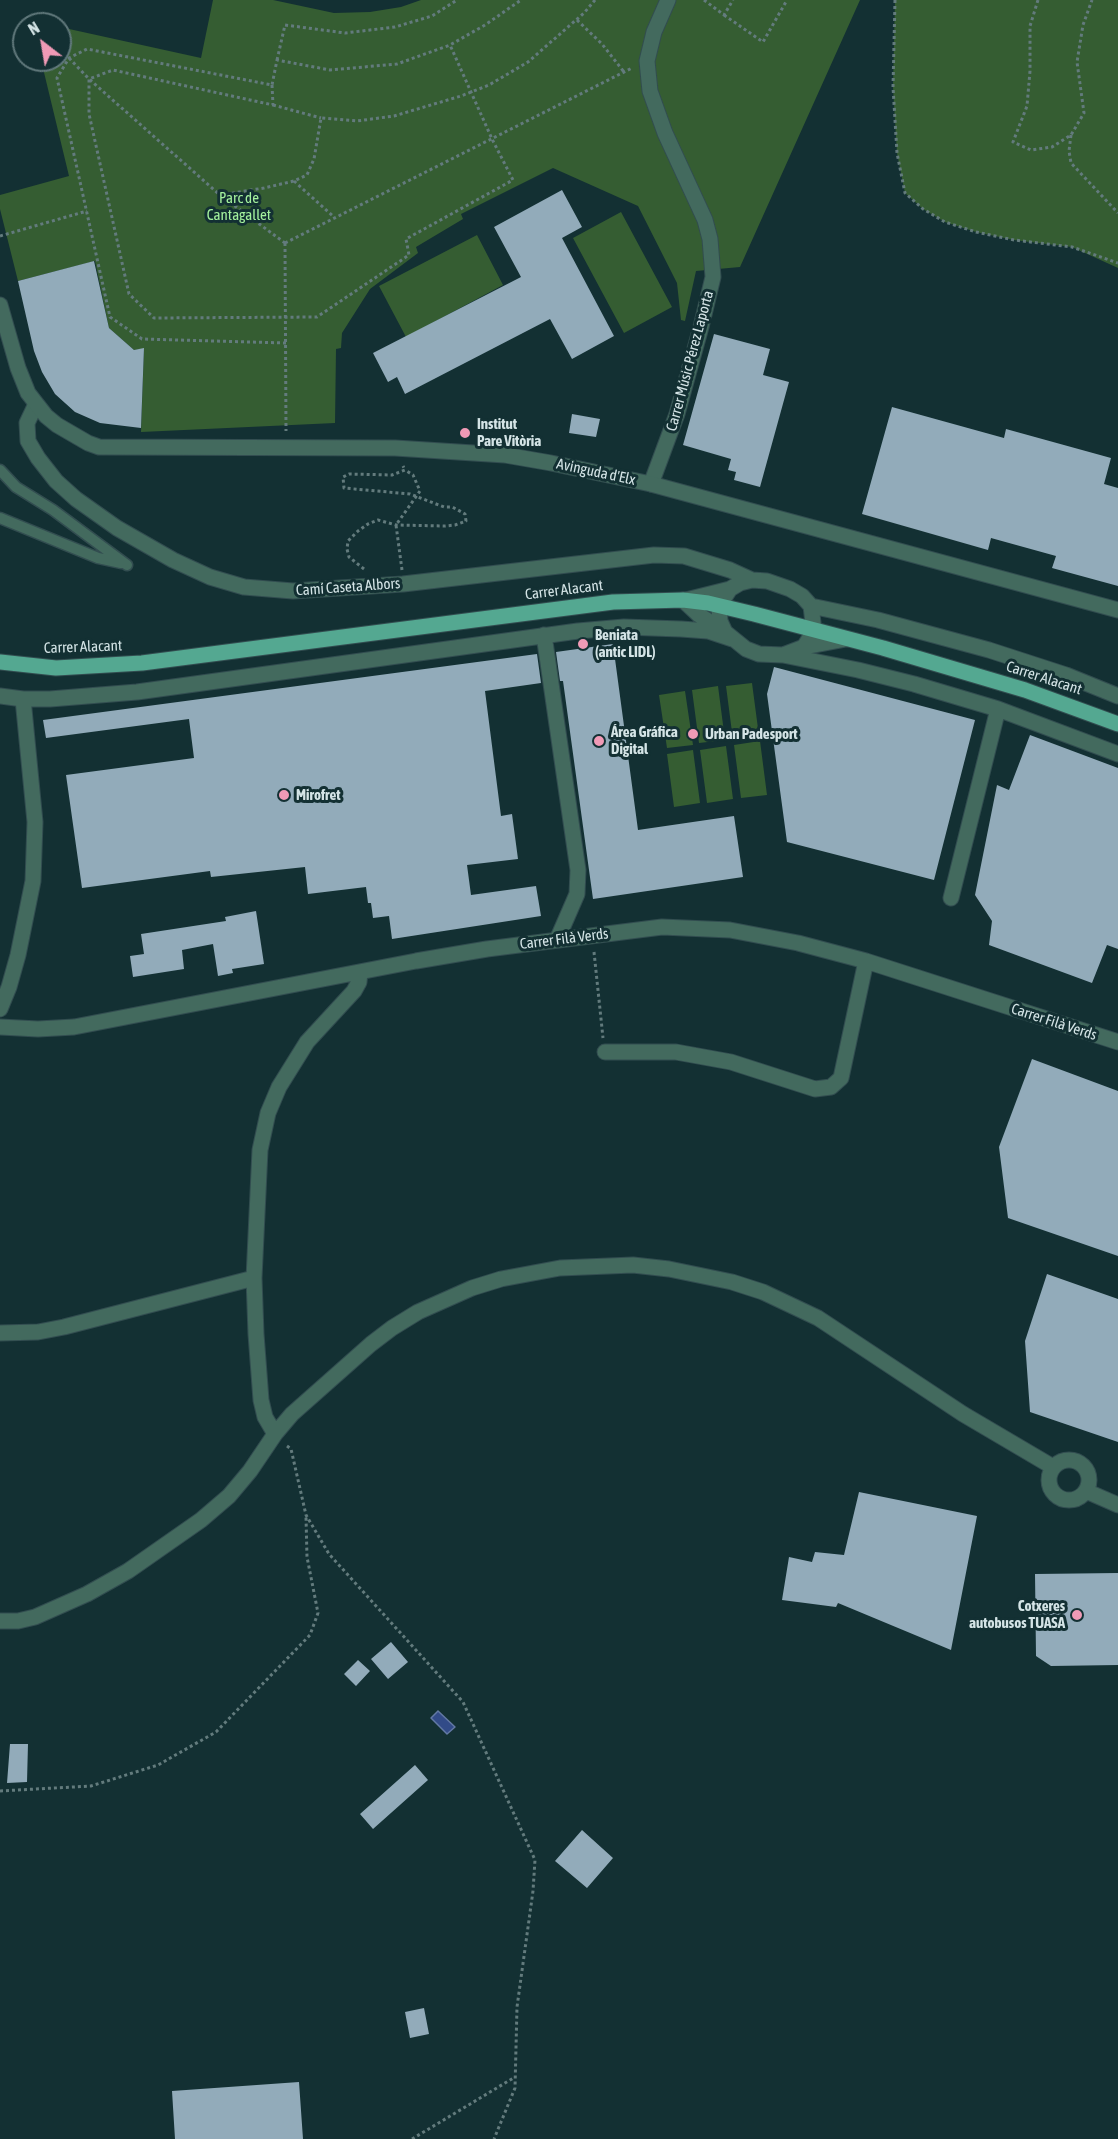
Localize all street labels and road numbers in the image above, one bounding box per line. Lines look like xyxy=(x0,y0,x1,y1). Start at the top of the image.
street label: Carrer Músic Pérez Laporta xyxy=(663,289,717,433)
street label: Avinguda d'Elx xyxy=(555,455,637,489)
street label: Camí Caseta Albors xyxy=(295,574,401,600)
street label: Carrer Alacant xyxy=(524,576,604,604)
street label: Carrer Alacant xyxy=(44,637,122,657)
street label: Carrer Alacant xyxy=(1004,657,1084,699)
street label: Carrer Filà Verds xyxy=(519,925,609,953)
street label: Carrer Filà Verds xyxy=(1009,1000,1099,1044)

